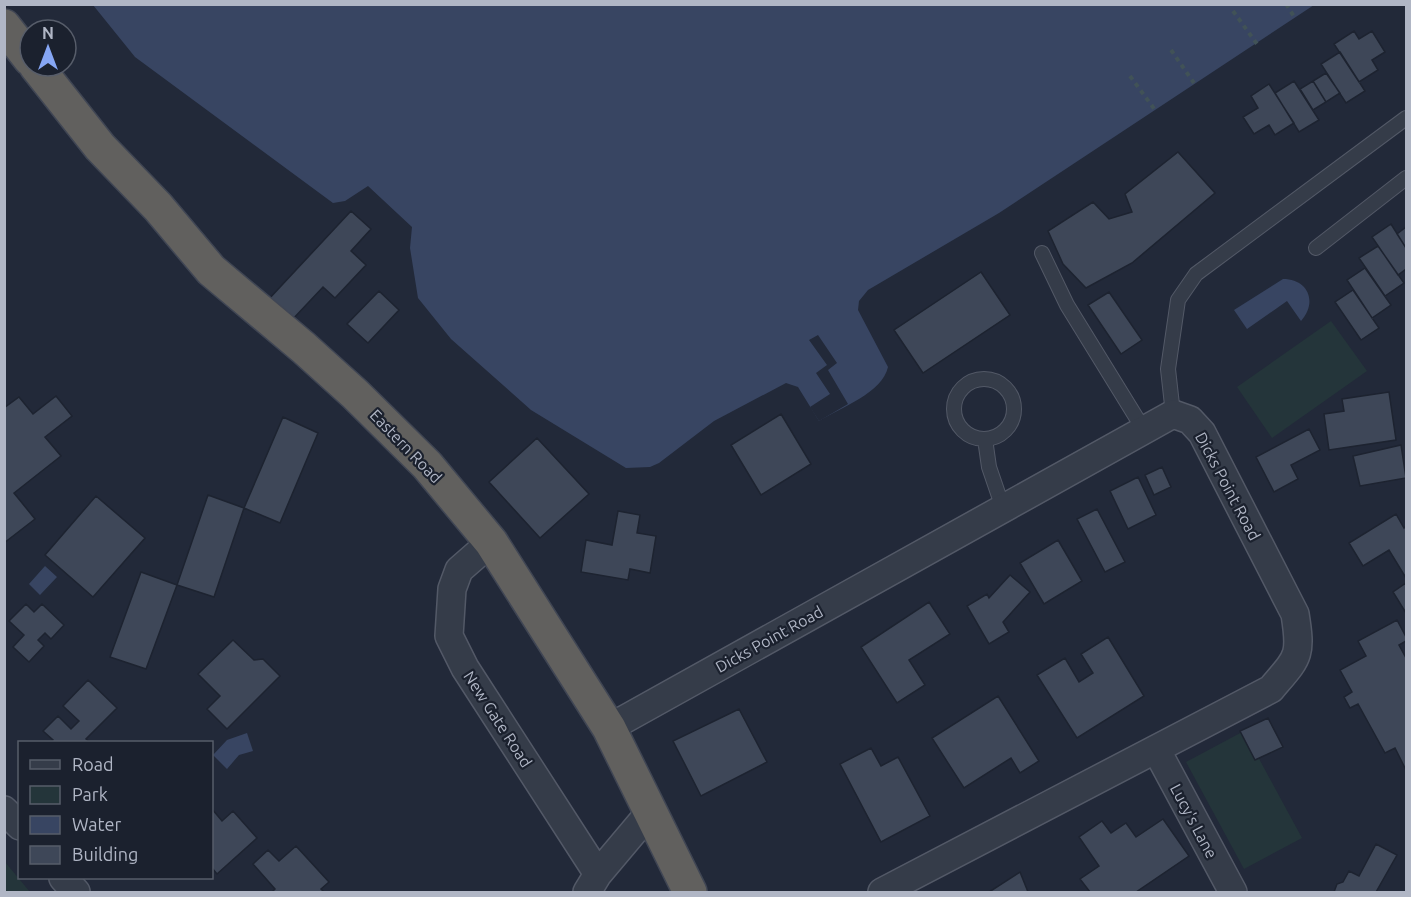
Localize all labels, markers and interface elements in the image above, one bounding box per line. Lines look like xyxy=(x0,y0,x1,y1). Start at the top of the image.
north arrow xyxy=(18,18,78,78)
text: N xyxy=(42,24,54,42)
street label: Eastern Road xyxy=(367,406,445,486)
street label: Dicks Point Road xyxy=(1192,429,1264,543)
street label: Dicks Point Road xyxy=(712,602,826,676)
street label: New Gate Road xyxy=(460,668,536,770)
legend xyxy=(18,741,213,879)
text: Road xyxy=(72,754,114,774)
street label: Lucy's Lane xyxy=(1167,781,1221,861)
text: Park xyxy=(72,784,108,804)
text: Water xyxy=(72,814,122,834)
text: Building xyxy=(72,844,138,864)

